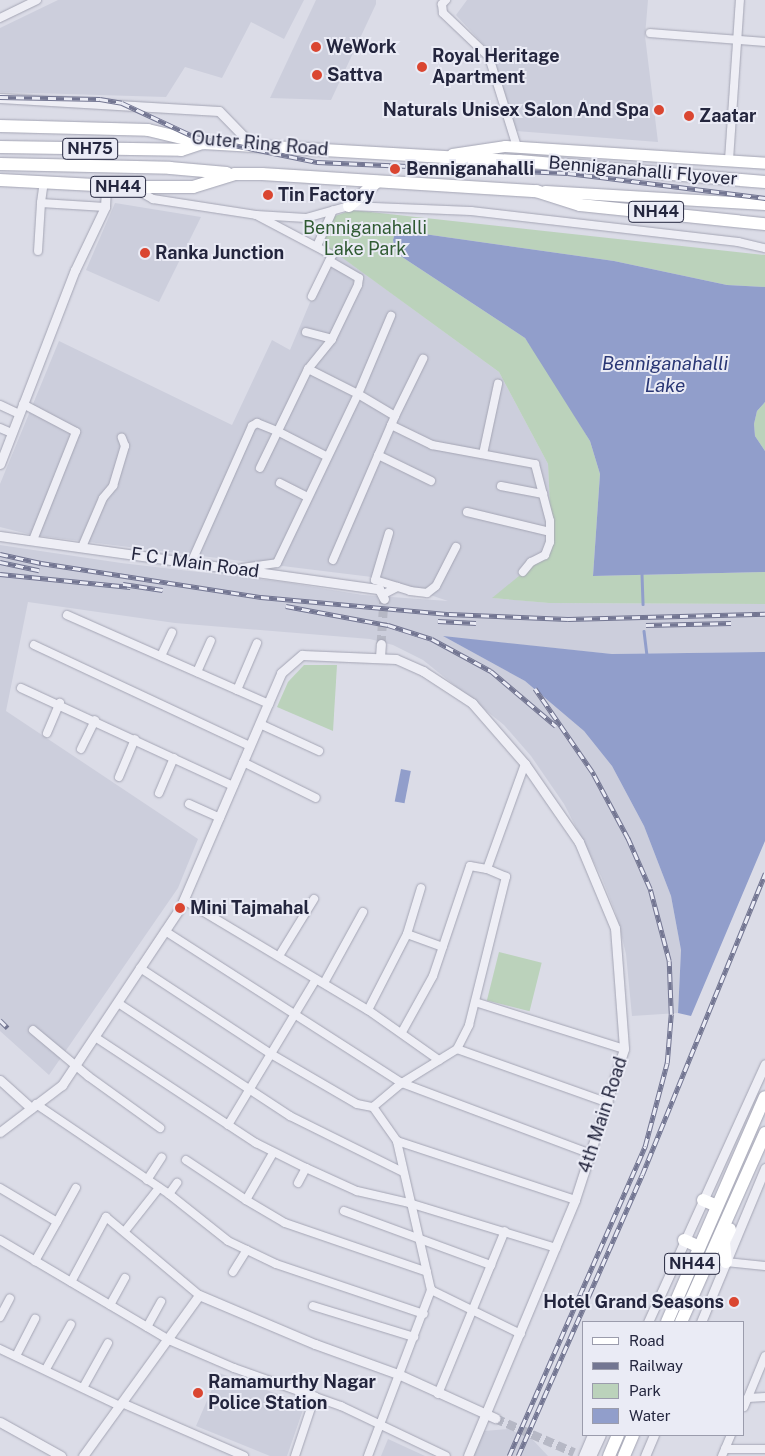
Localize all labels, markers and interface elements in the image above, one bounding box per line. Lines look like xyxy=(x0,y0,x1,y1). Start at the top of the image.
place label: WeWork xyxy=(326,36,397,58)
marker: WeWork xyxy=(310,41,322,53)
place label: Royal Heritage Apartment xyxy=(432,46,560,88)
marker: Royal Heritage Apartment xyxy=(416,61,428,73)
place label: Sattva xyxy=(327,64,383,86)
marker: Sattva xyxy=(311,69,323,81)
place label: Naturals Unisex Salon And Spa xyxy=(383,99,649,121)
marker: Naturals Unisex Salon And Spa xyxy=(653,104,665,116)
place label: Zaatar xyxy=(699,105,756,127)
marker: Zaatar xyxy=(683,110,695,122)
street label: Outer Ring Road xyxy=(191,127,329,161)
road number: NH75 xyxy=(61,136,119,162)
street label: Benniganahalli Flyover xyxy=(548,152,738,190)
place label: Benniganahalli xyxy=(406,158,534,180)
marker: Benniganahalli xyxy=(388,162,402,176)
road number: NH44 xyxy=(89,173,147,200)
place label: Tin Factory xyxy=(278,184,375,206)
marker: Tin Factory xyxy=(262,189,274,201)
road number: NH44 xyxy=(627,198,685,226)
park label: Benniganahalli Lake Park xyxy=(303,218,427,260)
place label: Ranka Junction xyxy=(155,242,284,264)
marker: Ranka Junction xyxy=(139,247,151,259)
water label: Benniganahalli Lake xyxy=(602,353,728,397)
street label: F C I Main Road xyxy=(130,543,260,583)
place label: Mini Tajmahal xyxy=(190,897,309,919)
marker: Mini Tajmahal xyxy=(174,902,186,914)
street label: 4th Main Road xyxy=(574,1054,632,1176)
road number: NH44 xyxy=(663,1250,721,1278)
place label: Hotel Grand Seasons xyxy=(543,1291,724,1313)
marker: Hotel Grand Seasons xyxy=(728,1296,740,1308)
legend xyxy=(582,1321,745,1436)
text: Road xyxy=(629,1332,665,1349)
text: Railway xyxy=(629,1357,683,1374)
place label: Ramamurthy Nagar Police Station xyxy=(208,1372,376,1415)
text: Park xyxy=(629,1382,661,1399)
marker: Ramamurthy Nagar Police Station xyxy=(192,1387,204,1399)
text: Water xyxy=(629,1407,671,1424)

